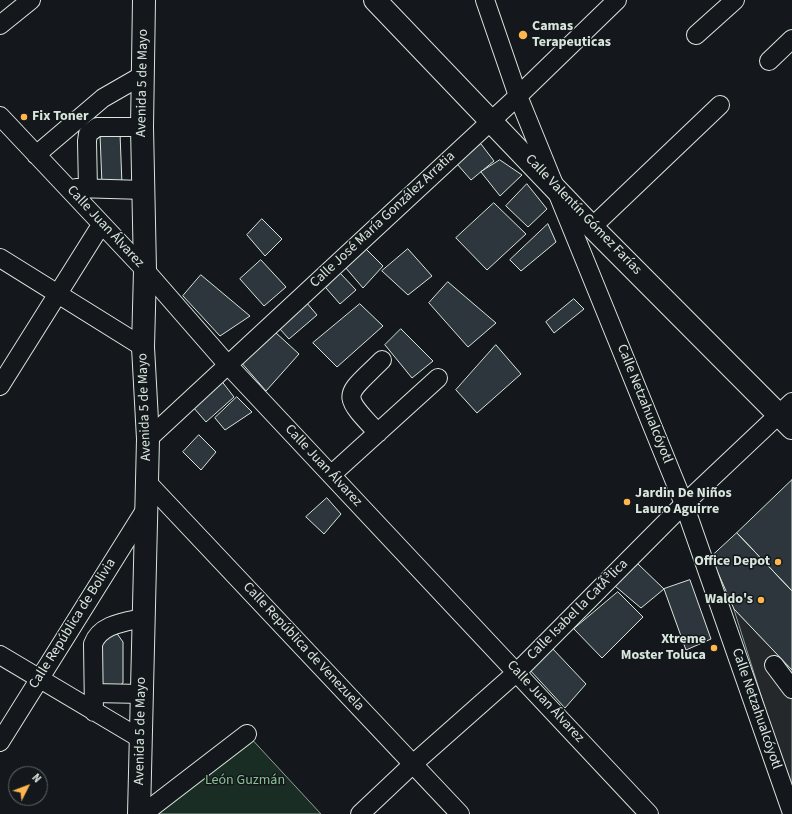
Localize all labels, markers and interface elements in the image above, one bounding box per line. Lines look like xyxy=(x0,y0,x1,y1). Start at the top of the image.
place label: Camas Terapeuticas xyxy=(532,19,611,52)
street label: Avenida 5 de Mayo xyxy=(134,29,152,137)
marker: Camas Terapeuticas xyxy=(517,29,529,41)
place label: Fix Toner xyxy=(32,109,89,125)
marker: Fix Toner xyxy=(19,112,29,122)
street label: Calle José María González Arratia xyxy=(307,148,459,292)
street label: Calle Valentín Gómez Farías xyxy=(521,151,645,279)
street label: Calle Juan Álvarez xyxy=(63,183,147,271)
street label: Calle Netzahualcóyotl xyxy=(612,342,676,466)
street label: Avenida 5 de Mayo xyxy=(135,353,155,461)
street label: Calle Juan Álvarez xyxy=(281,422,365,510)
place label: Jardin De Niños Lauro Aguirre xyxy=(635,486,732,518)
marker: Jardin De Niños Lauro Aguirre xyxy=(622,497,632,507)
place label: Office Depot xyxy=(694,554,770,570)
street label: Calle República de Bolivia xyxy=(26,556,120,692)
street label: Calle Isabel la CatÃ³lica xyxy=(524,556,632,664)
marker: Office Depot xyxy=(773,557,783,567)
street label: Calle República de Venezuela xyxy=(239,579,367,715)
place label: Waldo's xyxy=(705,592,753,608)
marker: Waldo's xyxy=(756,595,766,605)
place label: Xtreme Moster Toluca xyxy=(621,632,706,664)
marker: Xtreme Moster Toluca xyxy=(709,643,719,653)
street label: Calle Netzahualcóyotl xyxy=(727,646,785,772)
street label: Calle Juan Álvarez xyxy=(503,658,587,746)
street label: Avenida 5 de Mayo xyxy=(132,677,150,785)
north arrow xyxy=(8,766,48,806)
text: N xyxy=(29,771,45,786)
park label: León Guzmán xyxy=(205,773,285,789)

